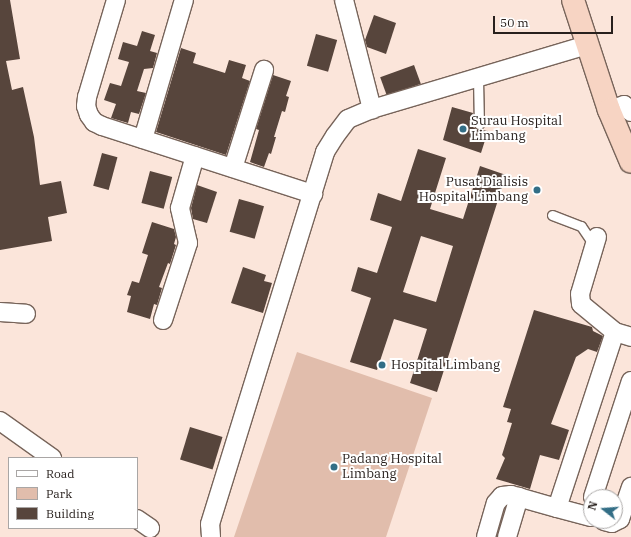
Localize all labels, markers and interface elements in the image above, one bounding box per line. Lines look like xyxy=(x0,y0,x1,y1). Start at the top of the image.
scale bar xyxy=(495,8,615,34)
text: 50 m xyxy=(500,15,529,30)
place label: Surau Hospital Limbang xyxy=(471,114,562,145)
marker: Surau Hospital Limbang xyxy=(458,124,468,134)
place label: Pusat Dialisis Hospital Limbang xyxy=(419,175,528,206)
marker: Pusat Dialisis Hospital Limbang xyxy=(531,184,543,196)
place label: Hospital Limbang xyxy=(391,357,500,373)
marker: Hospital Limbang xyxy=(376,359,388,371)
place label: Padang Hospital Limbang xyxy=(342,452,442,483)
legend xyxy=(8,457,138,529)
marker: Padang Hospital Limbang xyxy=(329,462,339,472)
text: Road xyxy=(46,466,75,481)
text: Park xyxy=(46,486,72,501)
north arrow xyxy=(583,489,623,529)
text: N xyxy=(585,500,600,512)
text: Building xyxy=(46,506,94,521)

